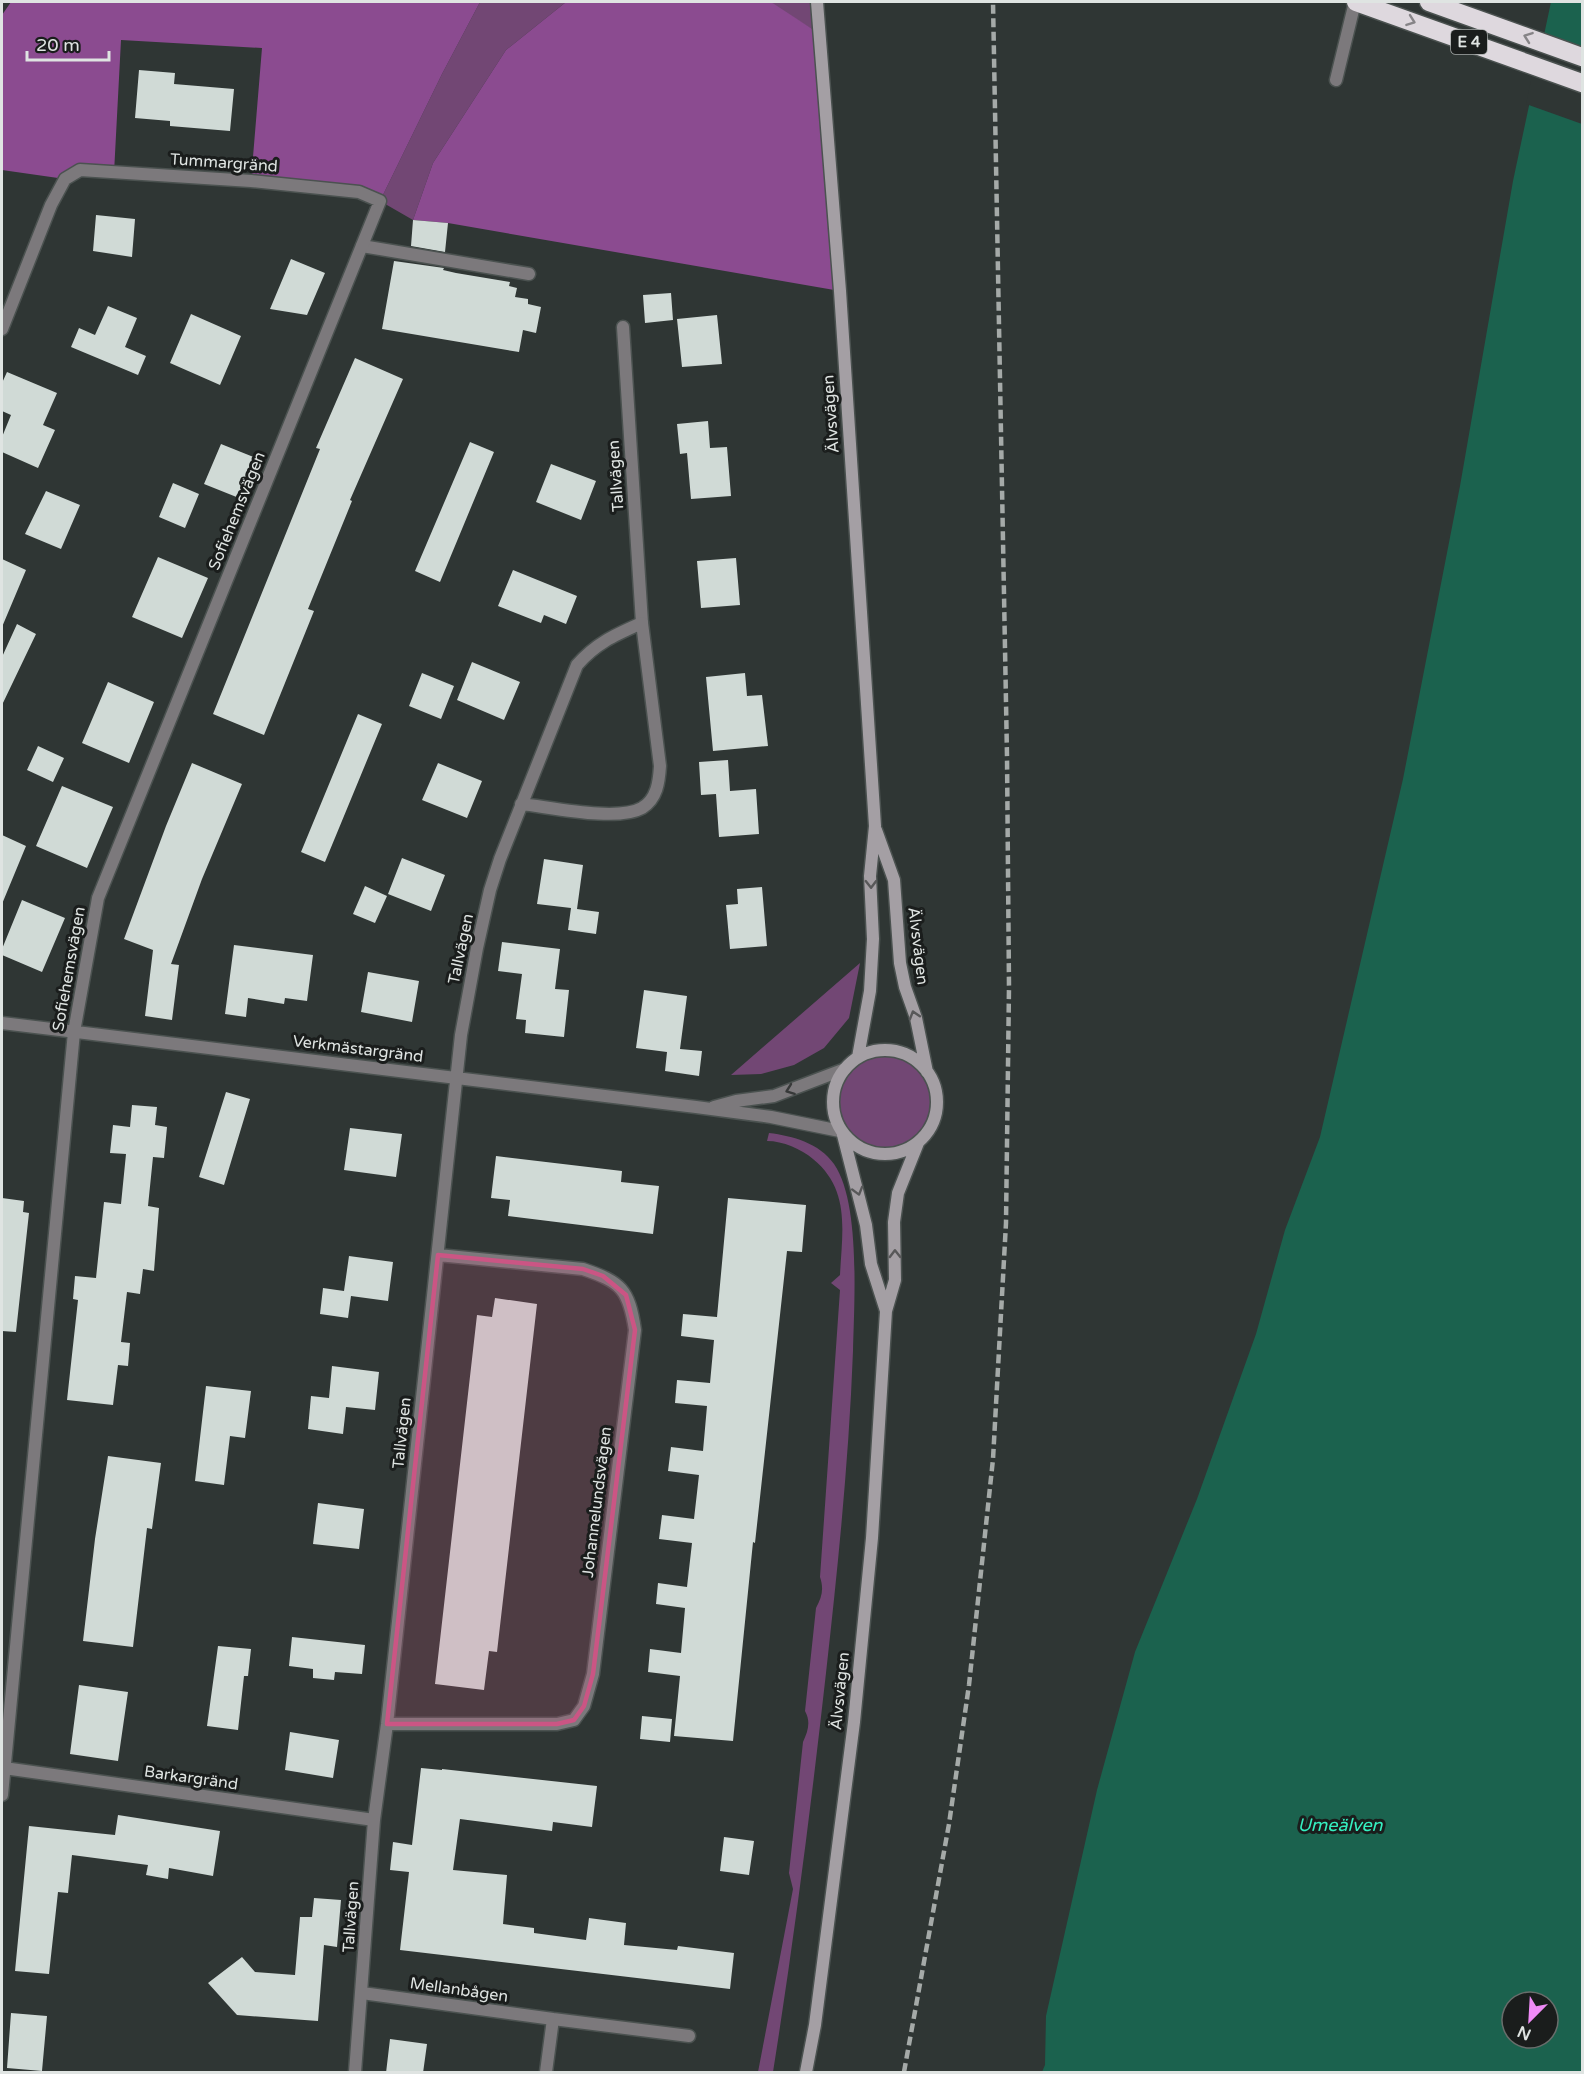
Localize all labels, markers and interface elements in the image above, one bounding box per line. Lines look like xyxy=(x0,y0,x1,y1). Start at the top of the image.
one-way arrow xyxy=(1405,14,1416,27)
scale bar xyxy=(27,24,110,62)
road number: E 4 xyxy=(1451,30,1487,54)
one-way arrow xyxy=(1523,32,1533,45)
text: 20 m xyxy=(36,34,80,56)
street label: Tummargränd xyxy=(170,149,278,177)
street label: Älvsvägen xyxy=(818,374,844,454)
street label: Tallvägen xyxy=(604,440,628,512)
street label: Sofiehemsvägen xyxy=(204,449,270,573)
one-way arrow xyxy=(865,879,877,888)
street label: Sofiehemsvägen xyxy=(48,905,90,1033)
street label: Älvsvägen xyxy=(903,906,933,986)
street label: Tallvägen xyxy=(444,912,478,986)
one-way arrow xyxy=(909,1010,921,1021)
street label: Verkmästargränd xyxy=(292,1031,424,1067)
one-way arrow xyxy=(785,1083,796,1096)
one-way arrow xyxy=(851,1185,863,1196)
one-way arrow xyxy=(889,1249,901,1258)
street label: Tallvägen xyxy=(388,1396,416,1470)
street label: Johannelundsvägen xyxy=(578,1425,616,1579)
street label: Älvsvägen xyxy=(826,1651,854,1731)
street label: Barkargränd xyxy=(143,1762,239,1794)
water label: Umeälven xyxy=(1297,1814,1384,1836)
street label: Tallvägen xyxy=(339,1881,363,1953)
street label: Mellanbågen xyxy=(409,1973,509,2007)
north arrow xyxy=(1500,1990,1560,2050)
text: N xyxy=(1514,2021,1534,2045)

